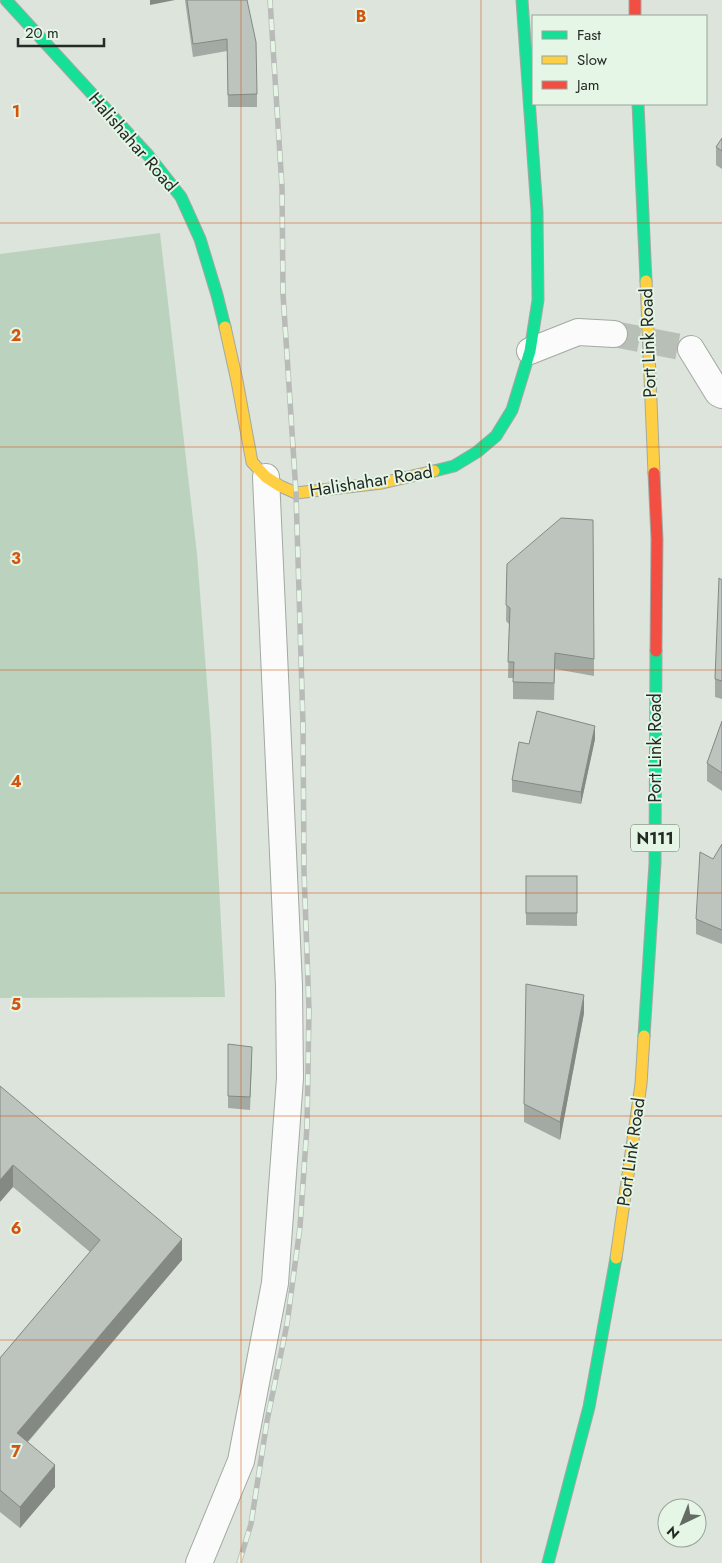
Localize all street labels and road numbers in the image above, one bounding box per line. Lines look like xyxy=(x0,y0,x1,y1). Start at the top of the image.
street label: Halishahar Road xyxy=(82,87,184,197)
street label: Port Link Road xyxy=(633,288,663,398)
street label: Halishahar Road xyxy=(308,458,434,504)
street label: Port Link Road xyxy=(642,693,668,803)
road number: N111 xyxy=(631,824,679,851)
street label: Port Link Road xyxy=(611,1096,651,1208)

